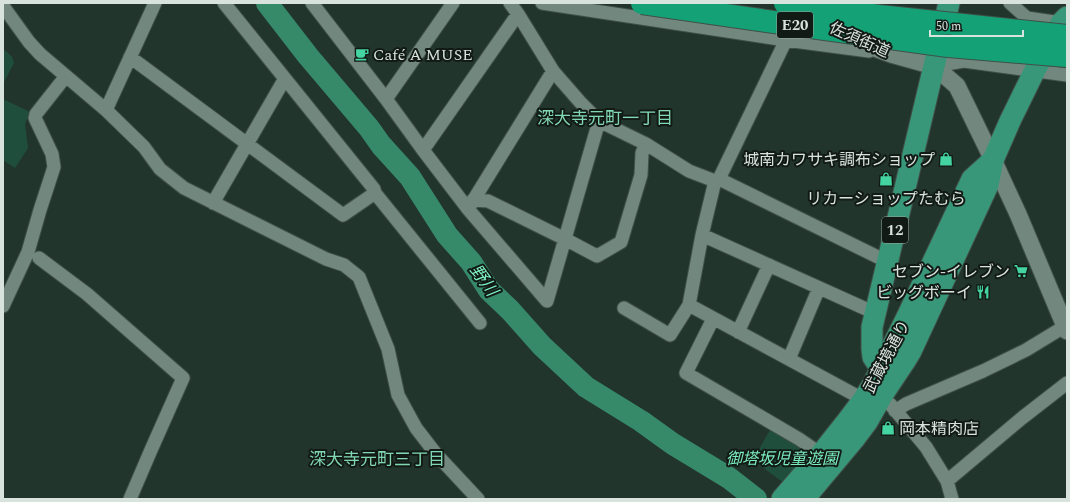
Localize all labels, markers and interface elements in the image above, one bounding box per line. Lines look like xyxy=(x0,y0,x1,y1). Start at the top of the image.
road number: E20 xyxy=(777,12,813,38)
scale bar xyxy=(930,12,1023,38)
street label: 佐須街道 xyxy=(825,16,894,64)
text: 50 m xyxy=(936,17,961,36)
place label: Café A MUSE xyxy=(373,43,473,67)
cafe icon: Café A MUSE xyxy=(354,46,370,62)
district label: 深大寺元町一丁目 xyxy=(537,106,673,132)
place label: 城南カワサキ調布ショップ xyxy=(743,148,935,172)
shop icon: 城南カワサキ調布ショップ xyxy=(938,151,954,167)
shop icon: リカーショップたむら xyxy=(878,171,894,187)
place label: リカーショップたむら xyxy=(806,187,966,211)
road number: 12 xyxy=(882,217,908,243)
water label: 野川 xyxy=(463,259,505,304)
place label: セブン-イレブン xyxy=(892,260,1010,284)
supermarket icon: セブン-イレブン xyxy=(1013,263,1029,279)
place label: ビッグボーイ xyxy=(876,281,972,305)
restaurant icon: ビッグボーイ xyxy=(975,284,991,300)
street label: 武蔵境通り xyxy=(858,316,916,397)
place label: 岡本精肉店 xyxy=(899,417,979,441)
shop icon: 岡本精肉店 xyxy=(880,420,896,436)
district label: 深大寺元町三丁目 xyxy=(309,447,445,473)
park label: 御塔坂児童遊園 xyxy=(726,447,840,471)

